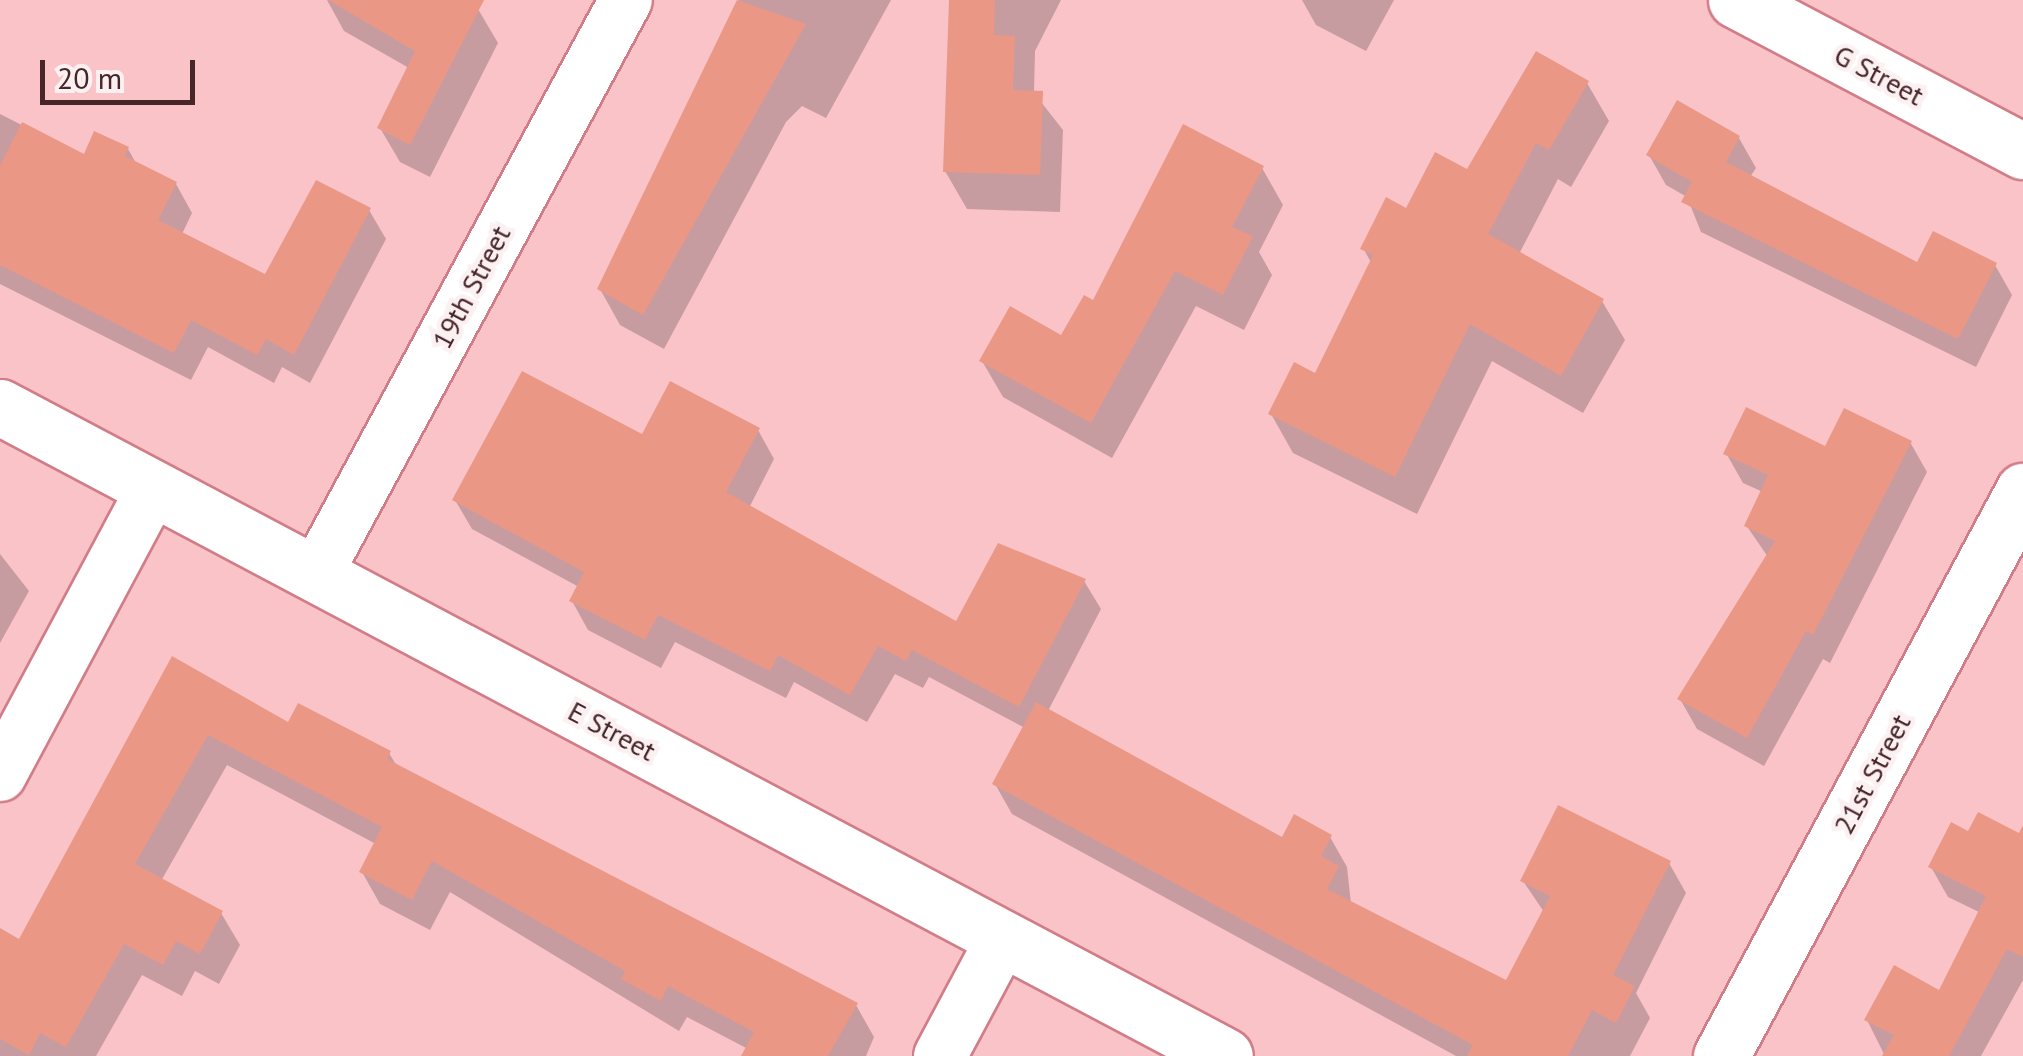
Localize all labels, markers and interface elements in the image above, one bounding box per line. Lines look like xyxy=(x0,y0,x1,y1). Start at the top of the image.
street label: G Street xyxy=(1829,38,1929,112)
scale bar xyxy=(45,40,200,102)
text: 20 m xyxy=(57,58,122,97)
street label: 19th Street xyxy=(425,220,517,354)
street label: E Street xyxy=(563,694,661,768)
street label: 21st Street xyxy=(1826,708,1918,840)

